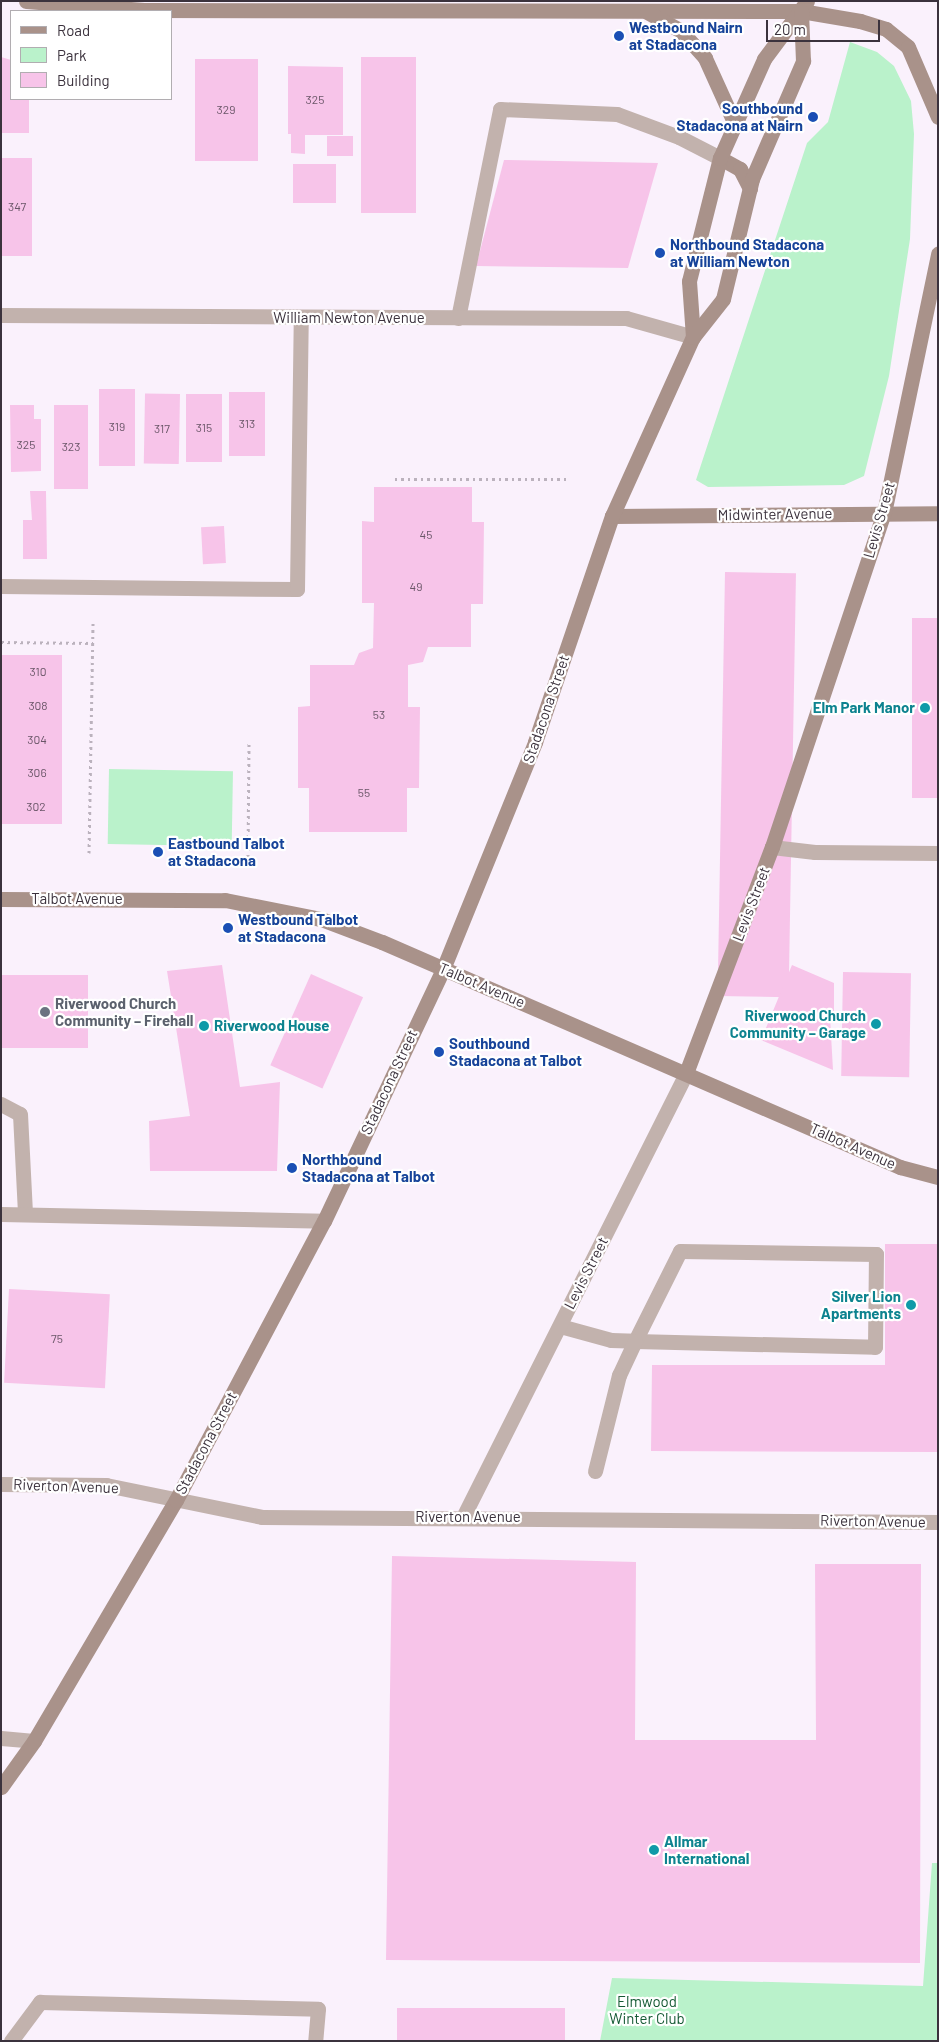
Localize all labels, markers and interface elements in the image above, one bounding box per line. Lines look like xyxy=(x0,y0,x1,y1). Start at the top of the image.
legend xyxy=(10,10,172,100)
scale bar xyxy=(769,10,883,42)
place label: Westbound Nairn at Stadacona xyxy=(629,18,743,53)
text: 20 m xyxy=(774,20,806,38)
text: Road xyxy=(57,21,90,39)
marker: Westbound Nairn at Stadacona xyxy=(613,30,625,42)
text: Park xyxy=(57,46,86,64)
text: Building xyxy=(57,71,110,89)
house number: 325 xyxy=(306,93,324,107)
place label: Southbound Stadacona at Nairn xyxy=(676,99,803,134)
house number: 329 xyxy=(217,103,235,117)
marker: Southbound Stadacona at Nairn xyxy=(807,111,819,123)
house number: 347 xyxy=(8,200,26,214)
place label: Northbound Stadacona at William Newton xyxy=(670,235,824,270)
marker: Northbound Stadacona at William Newton xyxy=(654,247,666,259)
street label: William Newton Avenue xyxy=(273,309,425,327)
house number: 313 xyxy=(239,417,255,431)
house number: 319 xyxy=(109,420,125,434)
house number: 315 xyxy=(196,421,212,435)
house number: 317 xyxy=(154,422,170,436)
house number: 325 xyxy=(17,438,35,452)
house number: 323 xyxy=(62,440,80,454)
street label: Levis Street xyxy=(860,480,898,560)
street label: Midwinter Avenue xyxy=(717,504,833,524)
house number: 45 xyxy=(420,528,432,542)
house number: 49 xyxy=(410,580,422,594)
street label: Stadacona Street xyxy=(519,652,573,766)
house number: 310 xyxy=(29,665,47,679)
house number: 308 xyxy=(28,699,48,713)
place label: Elm Park Manor xyxy=(813,699,915,717)
marker: Elm Park Manor xyxy=(919,702,931,714)
house number: 53 xyxy=(373,708,385,722)
house number: 304 xyxy=(27,733,47,747)
house number: 306 xyxy=(27,766,47,780)
house number: 55 xyxy=(358,786,370,800)
house number: 302 xyxy=(26,800,46,814)
place label: Eastbound Talbot at Stadacona xyxy=(168,834,285,869)
marker: Eastbound Talbot at Stadacona xyxy=(152,846,164,858)
street label: Levis Street xyxy=(729,864,773,944)
street label: Talbot Avenue xyxy=(31,890,123,908)
place label: Westbound Talbot at Stadacona xyxy=(238,910,358,945)
marker: Westbound Talbot at Stadacona xyxy=(222,922,234,934)
street label: Talbot Avenue xyxy=(436,959,528,1011)
place label: Riverwood Church Community – Firehall xyxy=(55,994,194,1029)
marker: Riverwood Church Community – Firehall xyxy=(39,1006,51,1018)
place label: Riverwood Church Community – Garage xyxy=(730,1006,866,1041)
place label: Riverwood House xyxy=(214,1017,330,1035)
marker: Riverwood Church Community – Garage xyxy=(870,1018,882,1030)
marker: Riverwood House xyxy=(198,1020,210,1032)
street label: Stadacona Street xyxy=(357,1027,421,1137)
place label: Southbound Stadacona at Talbot xyxy=(449,1034,582,1069)
marker: Southbound Stadacona at Talbot xyxy=(433,1046,445,1058)
street label: Talbot Avenue xyxy=(807,1119,899,1173)
place label: Northbound Stadacona at Talbot xyxy=(302,1150,435,1185)
marker: Northbound Stadacona at Talbot xyxy=(286,1162,298,1174)
street label: Levis Street xyxy=(560,1234,612,1312)
place label: Silver Lion Apartments xyxy=(821,1287,901,1322)
marker: Silver Lion Apartments xyxy=(905,1299,917,1311)
house number: 75 xyxy=(51,1332,63,1346)
street label: Stadacona Street xyxy=(171,1389,241,1497)
street label: Riverton Avenue xyxy=(13,1475,119,1497)
street label: Riverton Avenue xyxy=(415,1508,521,1526)
street label: Riverton Avenue xyxy=(820,1511,926,1531)
place label: Allmar International xyxy=(664,1832,749,1867)
marker: Allmar International xyxy=(648,1844,660,1856)
park label: Elmwood Winter Club xyxy=(609,1992,685,2027)

